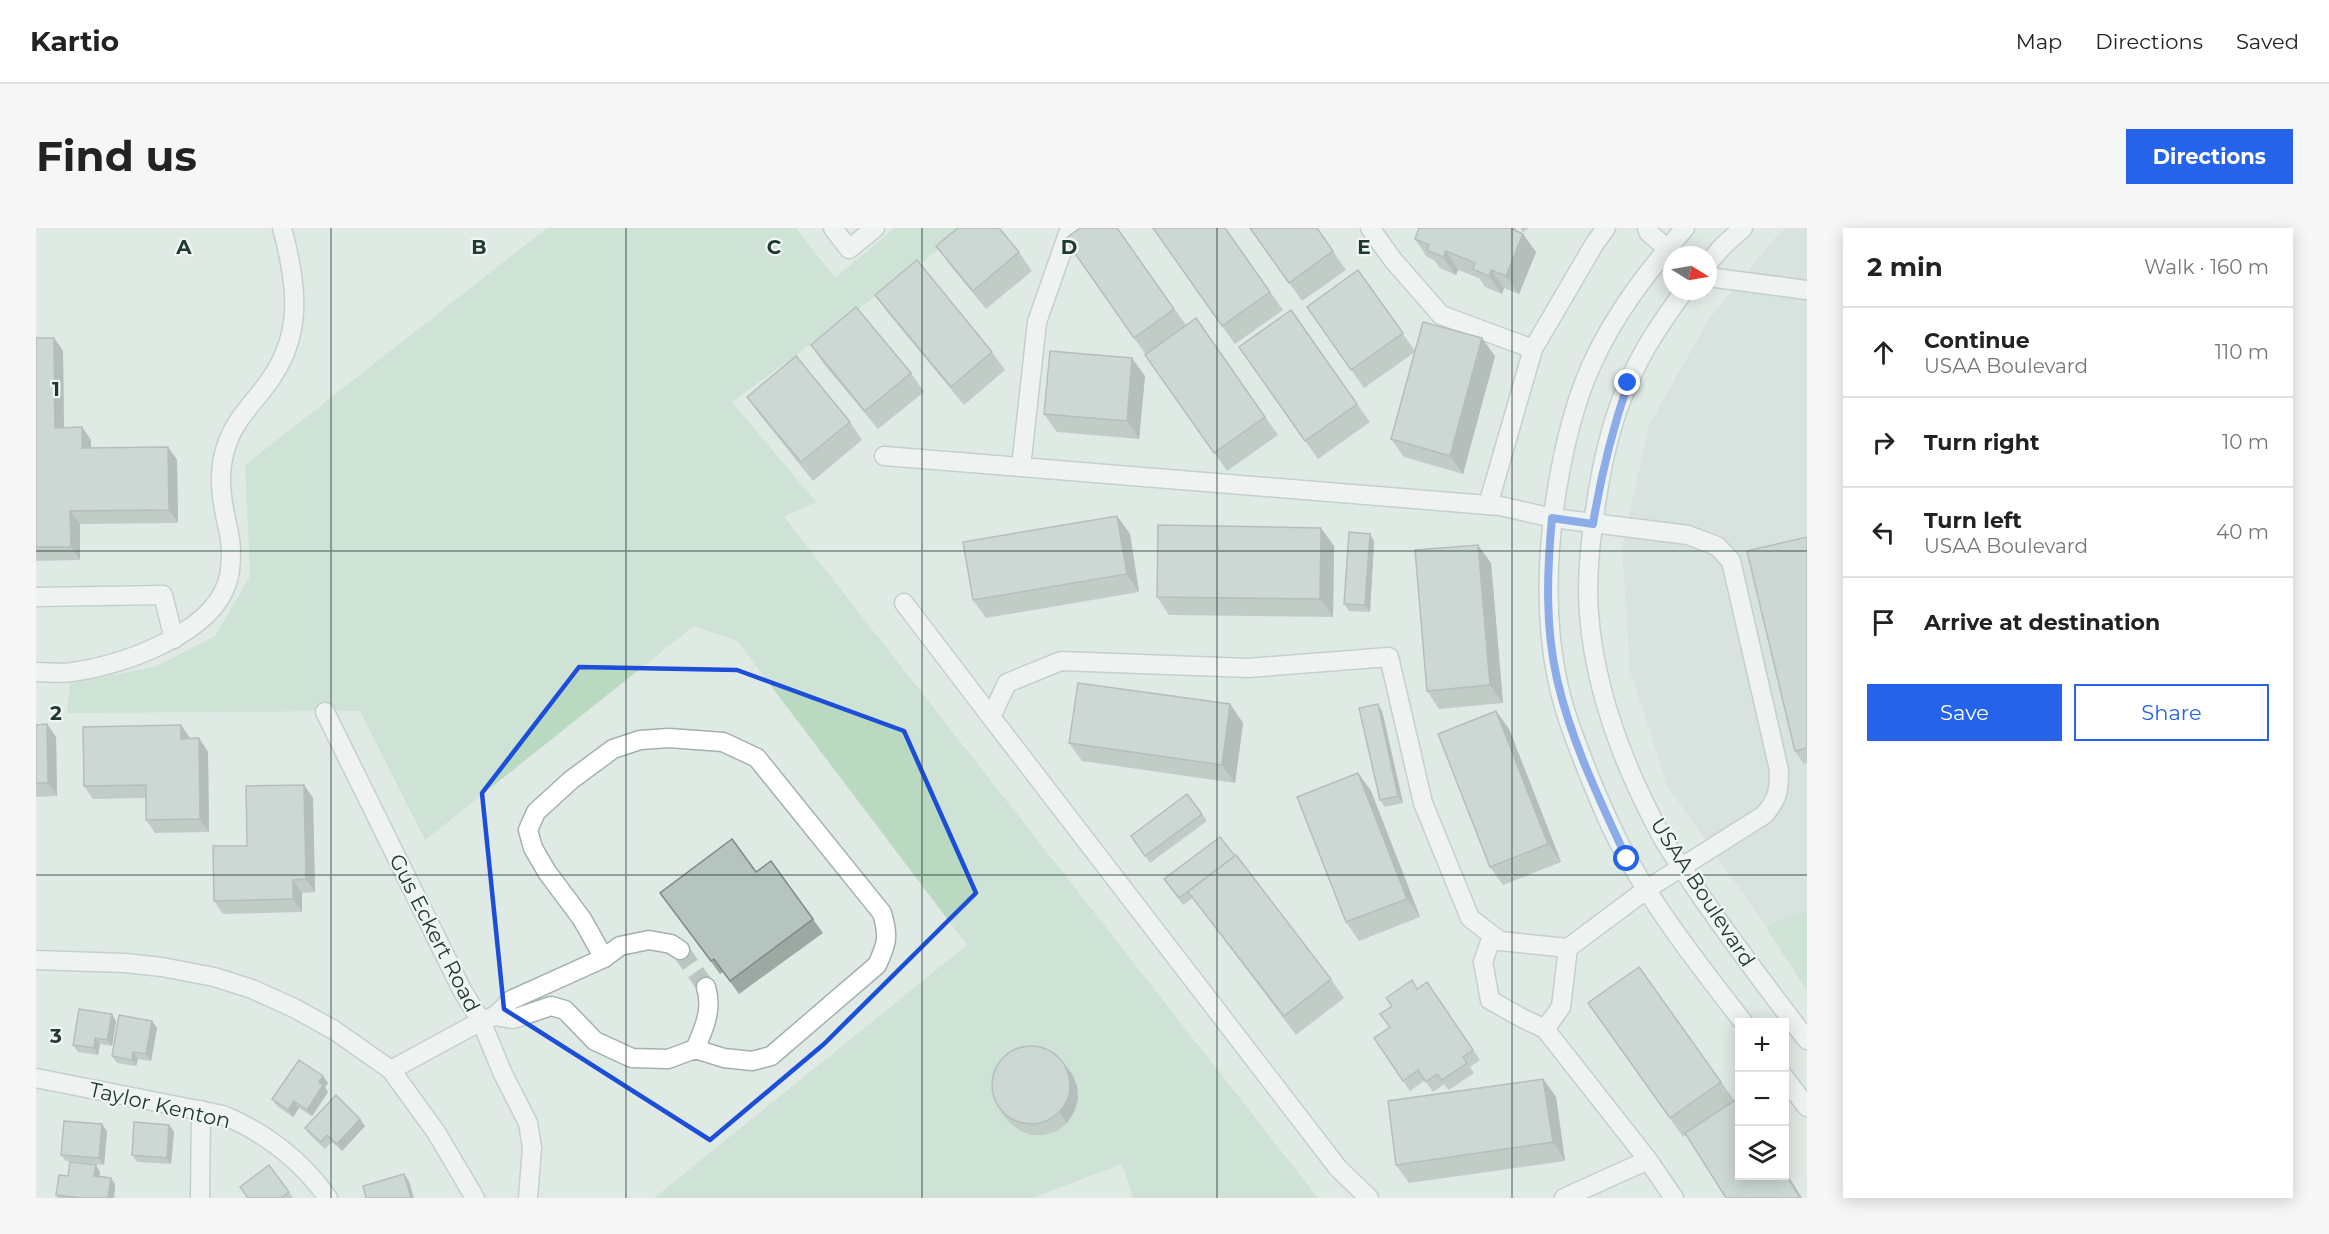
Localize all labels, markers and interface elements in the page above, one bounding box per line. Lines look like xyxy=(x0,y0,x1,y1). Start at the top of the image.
text: Kartio xyxy=(30,24,119,58)
text: Map xyxy=(2016,29,2062,54)
text: Directions xyxy=(2095,29,2203,54)
text: Saved xyxy=(2236,29,2299,54)
button: Directions xyxy=(2126,129,2293,184)
text: Find us xyxy=(36,130,197,182)
text: A xyxy=(175,235,192,259)
text: B xyxy=(471,235,487,259)
text: C xyxy=(767,235,782,259)
text: D xyxy=(1061,235,1077,259)
text: E xyxy=(1357,235,1371,259)
north arrow xyxy=(1663,246,1717,300)
text: 2 min xyxy=(1867,251,1943,283)
text: Walk · 160 m xyxy=(2144,255,2269,279)
text: Continue xyxy=(1924,327,2030,354)
icon: ahead xyxy=(1867,336,1900,369)
text: 110 m xyxy=(2215,340,2269,364)
text: USAA Boulevard xyxy=(1924,354,2088,378)
route end xyxy=(1614,369,1640,395)
text: 1 xyxy=(52,377,60,401)
icon: right xyxy=(1867,426,1900,459)
text: Turn right xyxy=(1924,429,2039,456)
text: 10 m xyxy=(2222,430,2269,454)
text: Turn left xyxy=(1924,507,2022,534)
icon: left xyxy=(1867,516,1900,549)
text: 40 m xyxy=(2216,520,2269,544)
text: USAA Boulevard xyxy=(1924,534,2088,558)
icon: arrive xyxy=(1867,606,1900,639)
text: Arrive at destination xyxy=(1924,609,2160,636)
button: Save xyxy=(1867,684,2062,741)
button: Share xyxy=(2074,684,2269,741)
text: 2 xyxy=(50,701,62,725)
street label: USAA Boulevard xyxy=(1646,813,1760,971)
route start xyxy=(1613,845,1639,871)
street label: Gus Eckert Road xyxy=(384,850,486,1016)
map controls xyxy=(1735,1018,1789,1180)
button: + xyxy=(1735,1018,1789,1072)
text: 3 xyxy=(49,1024,62,1048)
button: − xyxy=(1735,1072,1789,1126)
street label: Taylor Kenton xyxy=(87,1077,233,1133)
button: layers xyxy=(1735,1126,1789,1180)

